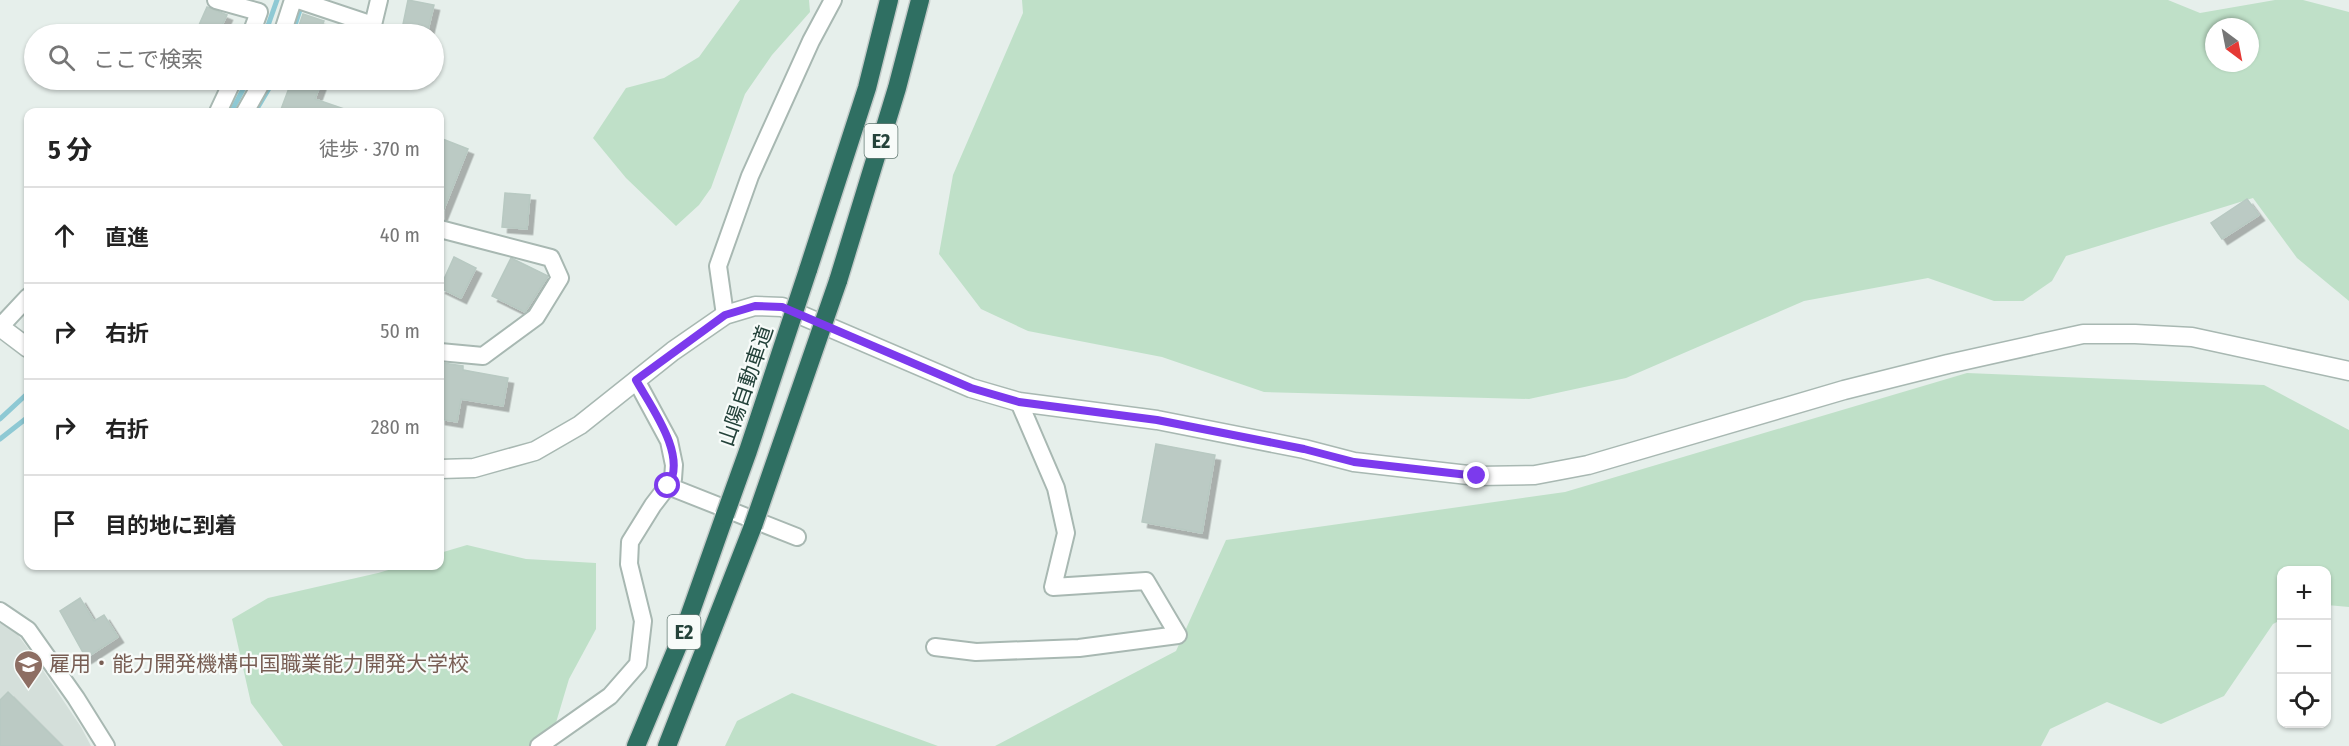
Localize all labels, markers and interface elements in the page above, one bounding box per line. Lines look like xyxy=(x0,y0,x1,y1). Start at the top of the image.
north arrow xyxy=(2205,18,2259,72)
search box xyxy=(24,24,444,90)
icon: search xyxy=(45,41,78,74)
text: ここで検索 xyxy=(93,46,203,73)
road number: E2 xyxy=(864,124,898,158)
text: 5 分 xyxy=(48,135,92,166)
text: 徒歩 · 370 m xyxy=(319,137,420,161)
icon: ahead xyxy=(48,219,81,252)
text: 40 m xyxy=(380,223,420,247)
text: 直進 xyxy=(105,224,149,251)
icon: right xyxy=(48,315,81,348)
text: 50 m xyxy=(380,319,420,343)
text: 右折 xyxy=(105,320,149,347)
street label: 山陽自動車道 xyxy=(713,322,779,450)
icon: right xyxy=(48,411,81,444)
text: 280 m xyxy=(371,415,420,439)
text: 右折 xyxy=(105,416,149,443)
route end xyxy=(1463,462,1489,488)
route start xyxy=(654,472,680,498)
icon: arrive xyxy=(48,507,81,540)
text: 目的地に到着 xyxy=(105,512,237,539)
map controls xyxy=(2277,566,2331,728)
button: + xyxy=(2277,566,2331,620)
road number: E2 xyxy=(668,615,700,649)
button: − xyxy=(2277,620,2331,674)
school or university icon: 雇用・能力開発機構中国職業能力開発大学校 xyxy=(12,648,44,690)
place label: 雇用・能力開発機構中国職業能力開発大学校 xyxy=(49,651,469,677)
button: locate xyxy=(2277,674,2331,728)

